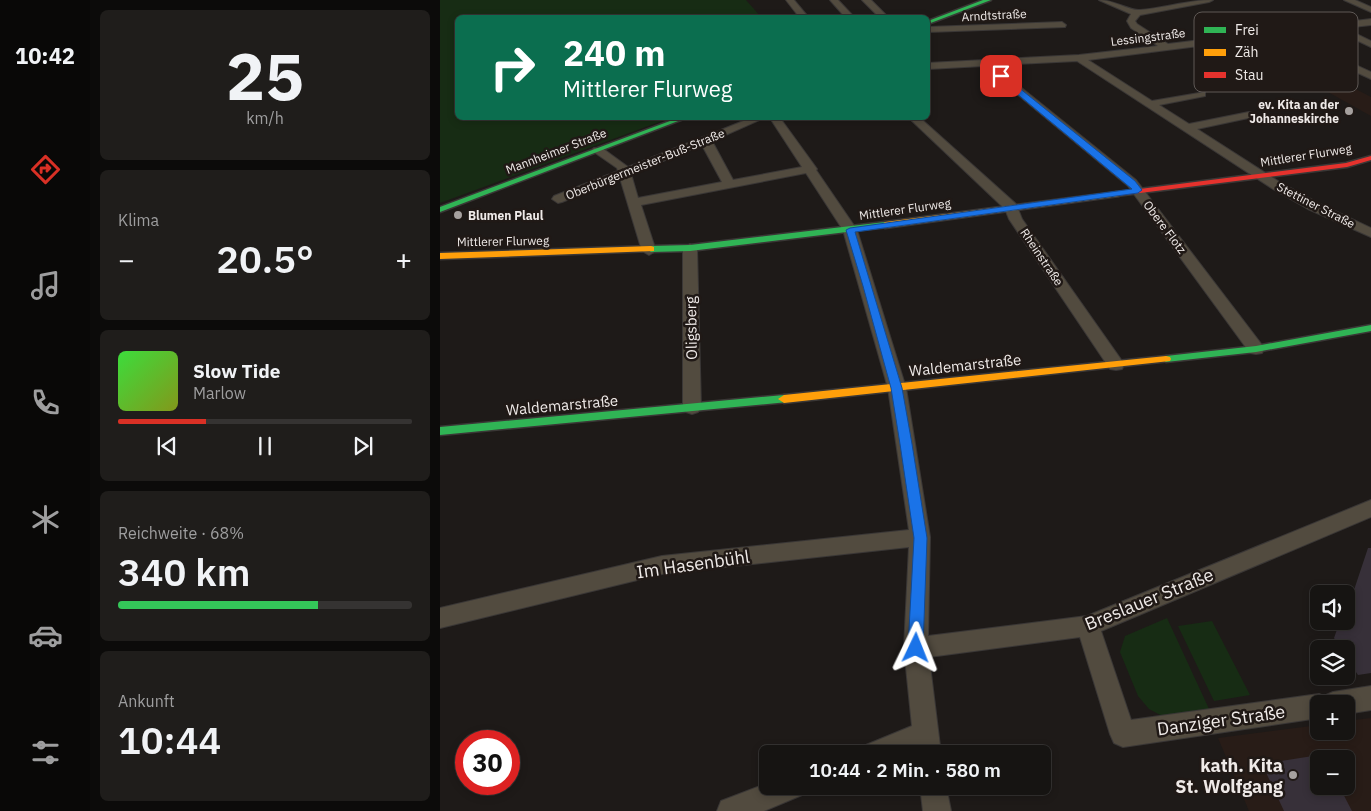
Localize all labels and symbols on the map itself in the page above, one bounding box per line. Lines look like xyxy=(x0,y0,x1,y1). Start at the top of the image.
street label: Arndtstraße xyxy=(961,6,1027,24)
legend xyxy=(1194,12,1358,92)
text: Frei xyxy=(1235,21,1259,39)
street label: Lessingstraße xyxy=(1110,25,1187,49)
text: Zäh xyxy=(1235,43,1259,61)
pin xyxy=(980,55,1022,97)
text: Stau xyxy=(1235,66,1263,84)
place label: ev. Kita an der Johanneskirche xyxy=(1249,97,1339,126)
marker: ev. Kita an der Johanneskirche xyxy=(1343,105,1355,117)
street label: Mannheimer Straße xyxy=(503,125,609,177)
street label: Oberbürgermeister-Buß-Straße xyxy=(563,125,727,203)
street label: Mittlerer Flurweg xyxy=(1259,140,1353,170)
street label: Stettiner Straße xyxy=(1274,179,1358,231)
street label: Mittlerer Flurweg xyxy=(858,195,952,223)
street label: Obere Flotz xyxy=(1140,198,1190,257)
place label: Blumen Plaul xyxy=(468,208,544,223)
marker: Blumen Plaul xyxy=(452,209,464,221)
street label: Rheinstraße xyxy=(1017,225,1067,289)
street label: Mittlerer Flurweg xyxy=(457,233,550,249)
street label: Oligsberg xyxy=(681,296,701,360)
street label: Waldemarstraße xyxy=(908,350,1022,380)
street label: Waldemarstraße xyxy=(505,391,619,419)
street label: Im Hasenbühl xyxy=(635,545,751,583)
street label: Breslauer Straße xyxy=(1081,563,1217,635)
position arrow xyxy=(889,621,941,673)
street label: Danziger Straße xyxy=(1155,700,1287,740)
speed limit sign: 30 xyxy=(455,730,520,795)
place label: kath. Kita St. Wolfgang xyxy=(1175,754,1283,798)
marker: kath. Kita St. Wolfgang xyxy=(1287,769,1299,781)

